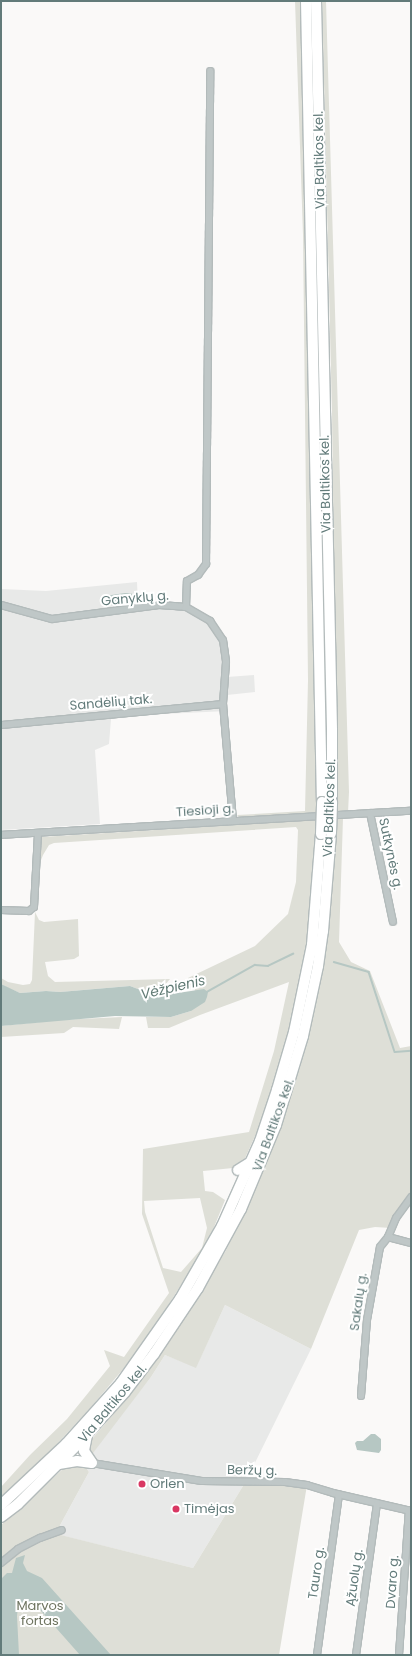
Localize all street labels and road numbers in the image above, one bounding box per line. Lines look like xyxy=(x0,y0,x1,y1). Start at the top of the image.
street label: Via Baltikos kel. xyxy=(311,111,329,209)
street label: Via Baltikos kel. xyxy=(317,435,335,533)
street label: Ganyklų g. xyxy=(101,588,169,610)
street label: Sandėlių tak. xyxy=(69,692,153,714)
street label: Via Baltikos kel. xyxy=(320,759,340,857)
street label: Tiesioji g. xyxy=(176,801,234,821)
street label: Sutkynės g. xyxy=(375,817,405,891)
street label: Via Baltikos kel. xyxy=(250,1076,298,1174)
street label: Sakalų g. xyxy=(347,1272,371,1332)
street label: Via Baltikos kel. xyxy=(76,1361,150,1447)
street label: Beržų g. xyxy=(227,1463,277,1479)
street label: Tauro g. xyxy=(306,1546,328,1600)
street label: Ąžuolų g. xyxy=(343,1548,367,1608)
street label: Dvaro g. xyxy=(383,1555,403,1609)

